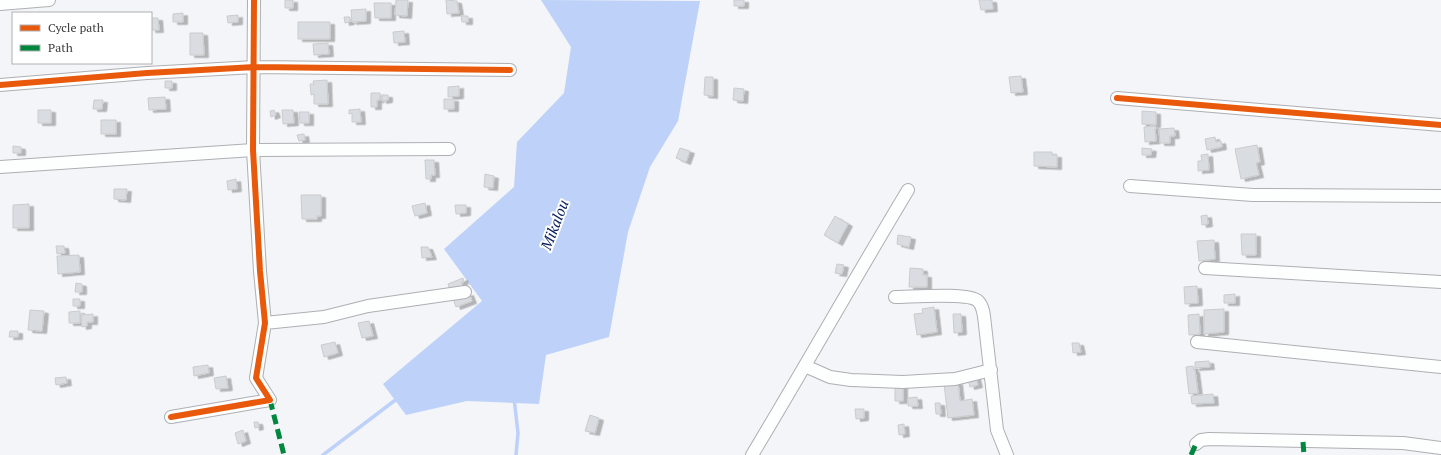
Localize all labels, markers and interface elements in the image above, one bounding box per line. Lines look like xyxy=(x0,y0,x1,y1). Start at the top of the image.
legend xyxy=(12,12,152,64)
text: Cycle path xyxy=(48,20,104,35)
text: Path xyxy=(48,40,73,55)
water label: Mikalou xyxy=(535,197,573,253)

